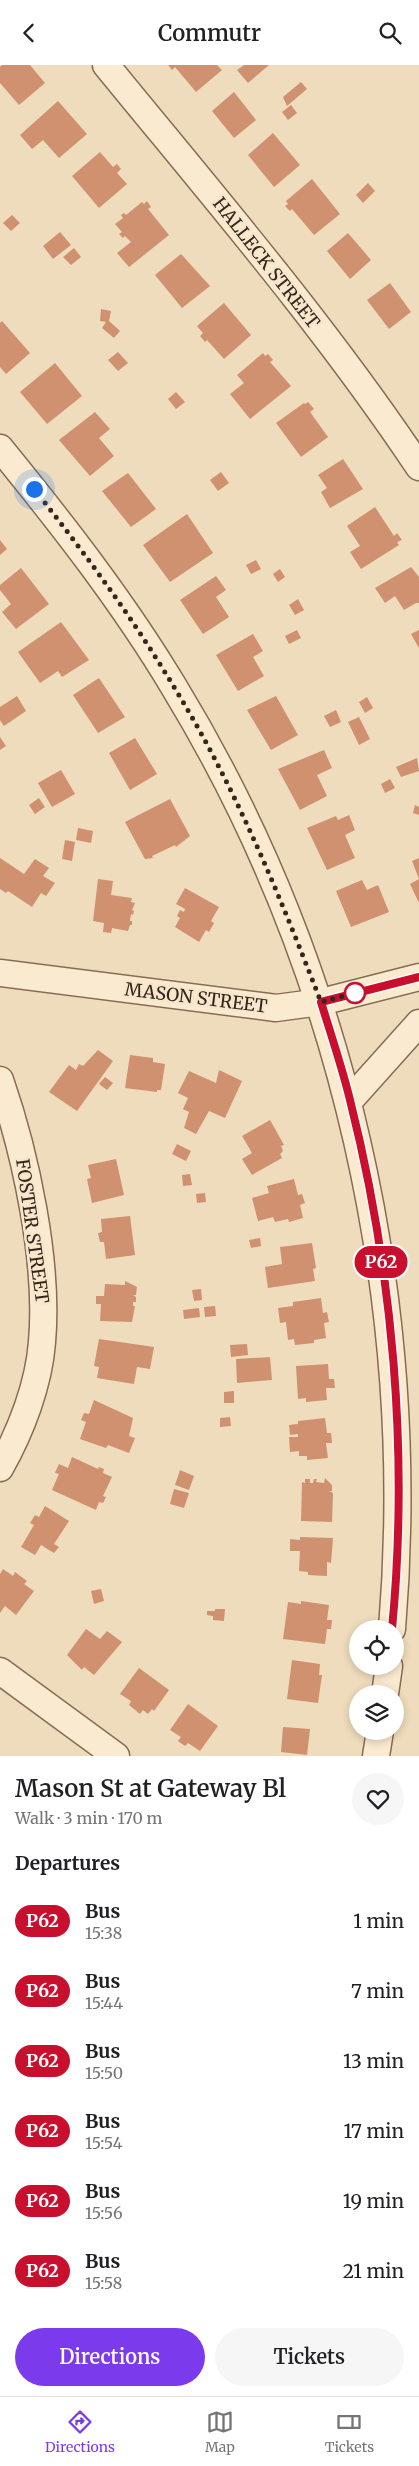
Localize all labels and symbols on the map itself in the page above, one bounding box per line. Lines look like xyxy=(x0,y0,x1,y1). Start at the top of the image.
street label: HALLECK STREET xyxy=(208,192,325,333)
your location xyxy=(22,477,47,502)
street label: MASON STREET xyxy=(123,977,269,1018)
unlabelled marker xyxy=(344,982,366,1004)
street label: FOSTER STREET xyxy=(11,1157,54,1305)
line badge: P62 xyxy=(352,1246,410,1278)

